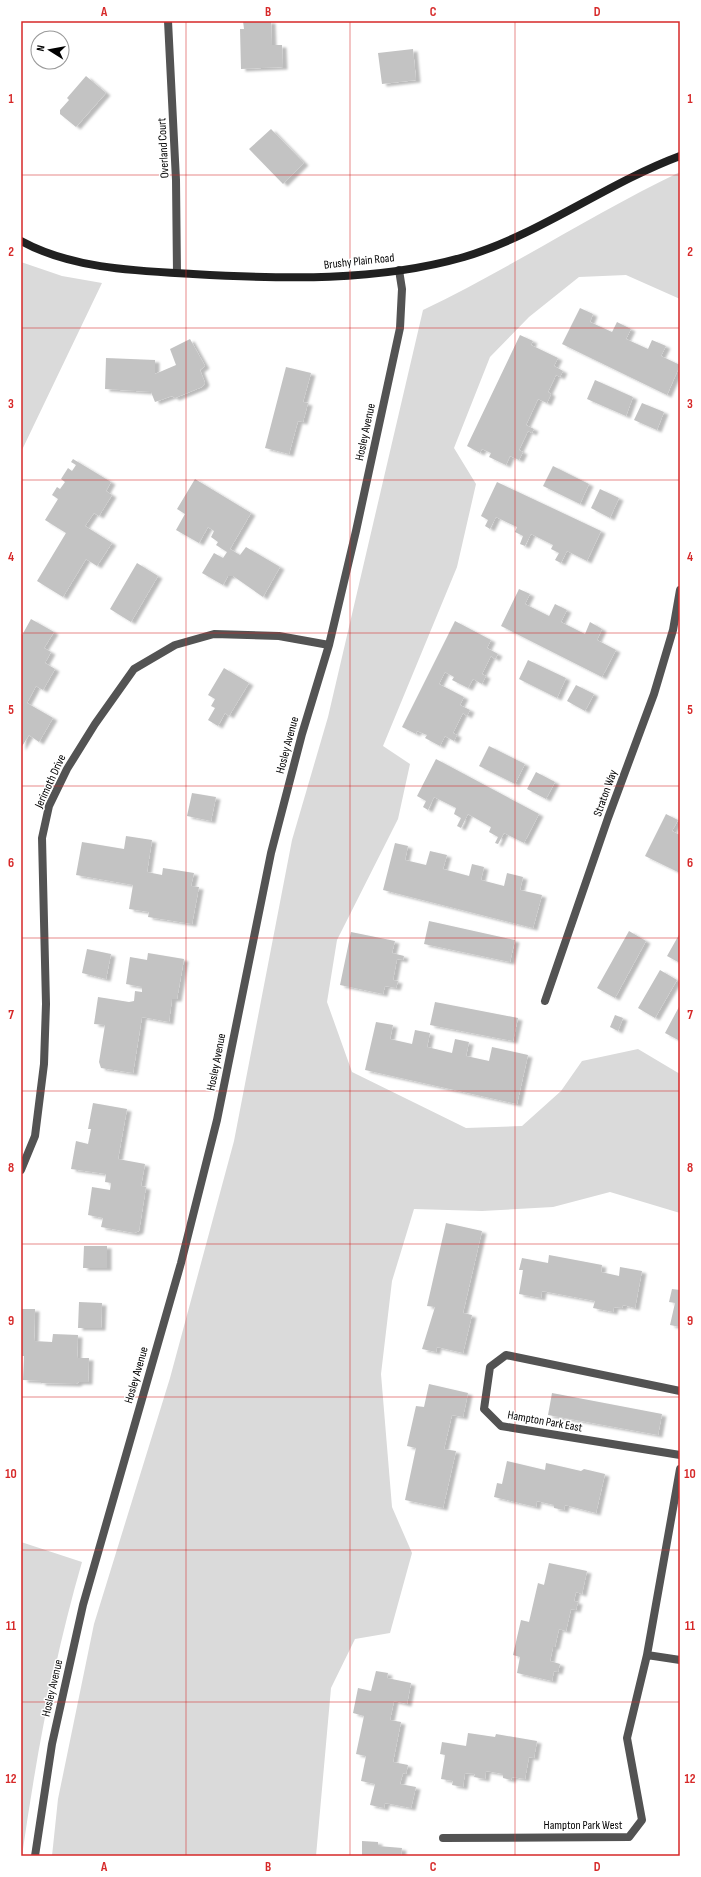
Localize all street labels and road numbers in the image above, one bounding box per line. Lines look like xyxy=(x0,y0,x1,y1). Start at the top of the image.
street label: Overland Court xyxy=(154,117,173,179)
street label: Brushy Plain Road xyxy=(323,250,395,273)
street label: Hosley Avenue xyxy=(352,402,379,462)
street label: Hosley Avenue xyxy=(273,715,302,775)
street label: Jerimoth Drive xyxy=(31,752,69,811)
street label: Straton Way xyxy=(590,767,621,819)
street label: Hosley Avenue xyxy=(204,1032,229,1092)
street label: Hosley Avenue xyxy=(121,1345,152,1405)
street label: Hampton Park East xyxy=(506,1408,584,1436)
street label: Hosley Avenue xyxy=(39,1658,66,1718)
street label: Hampton Park West xyxy=(544,1818,623,1833)

